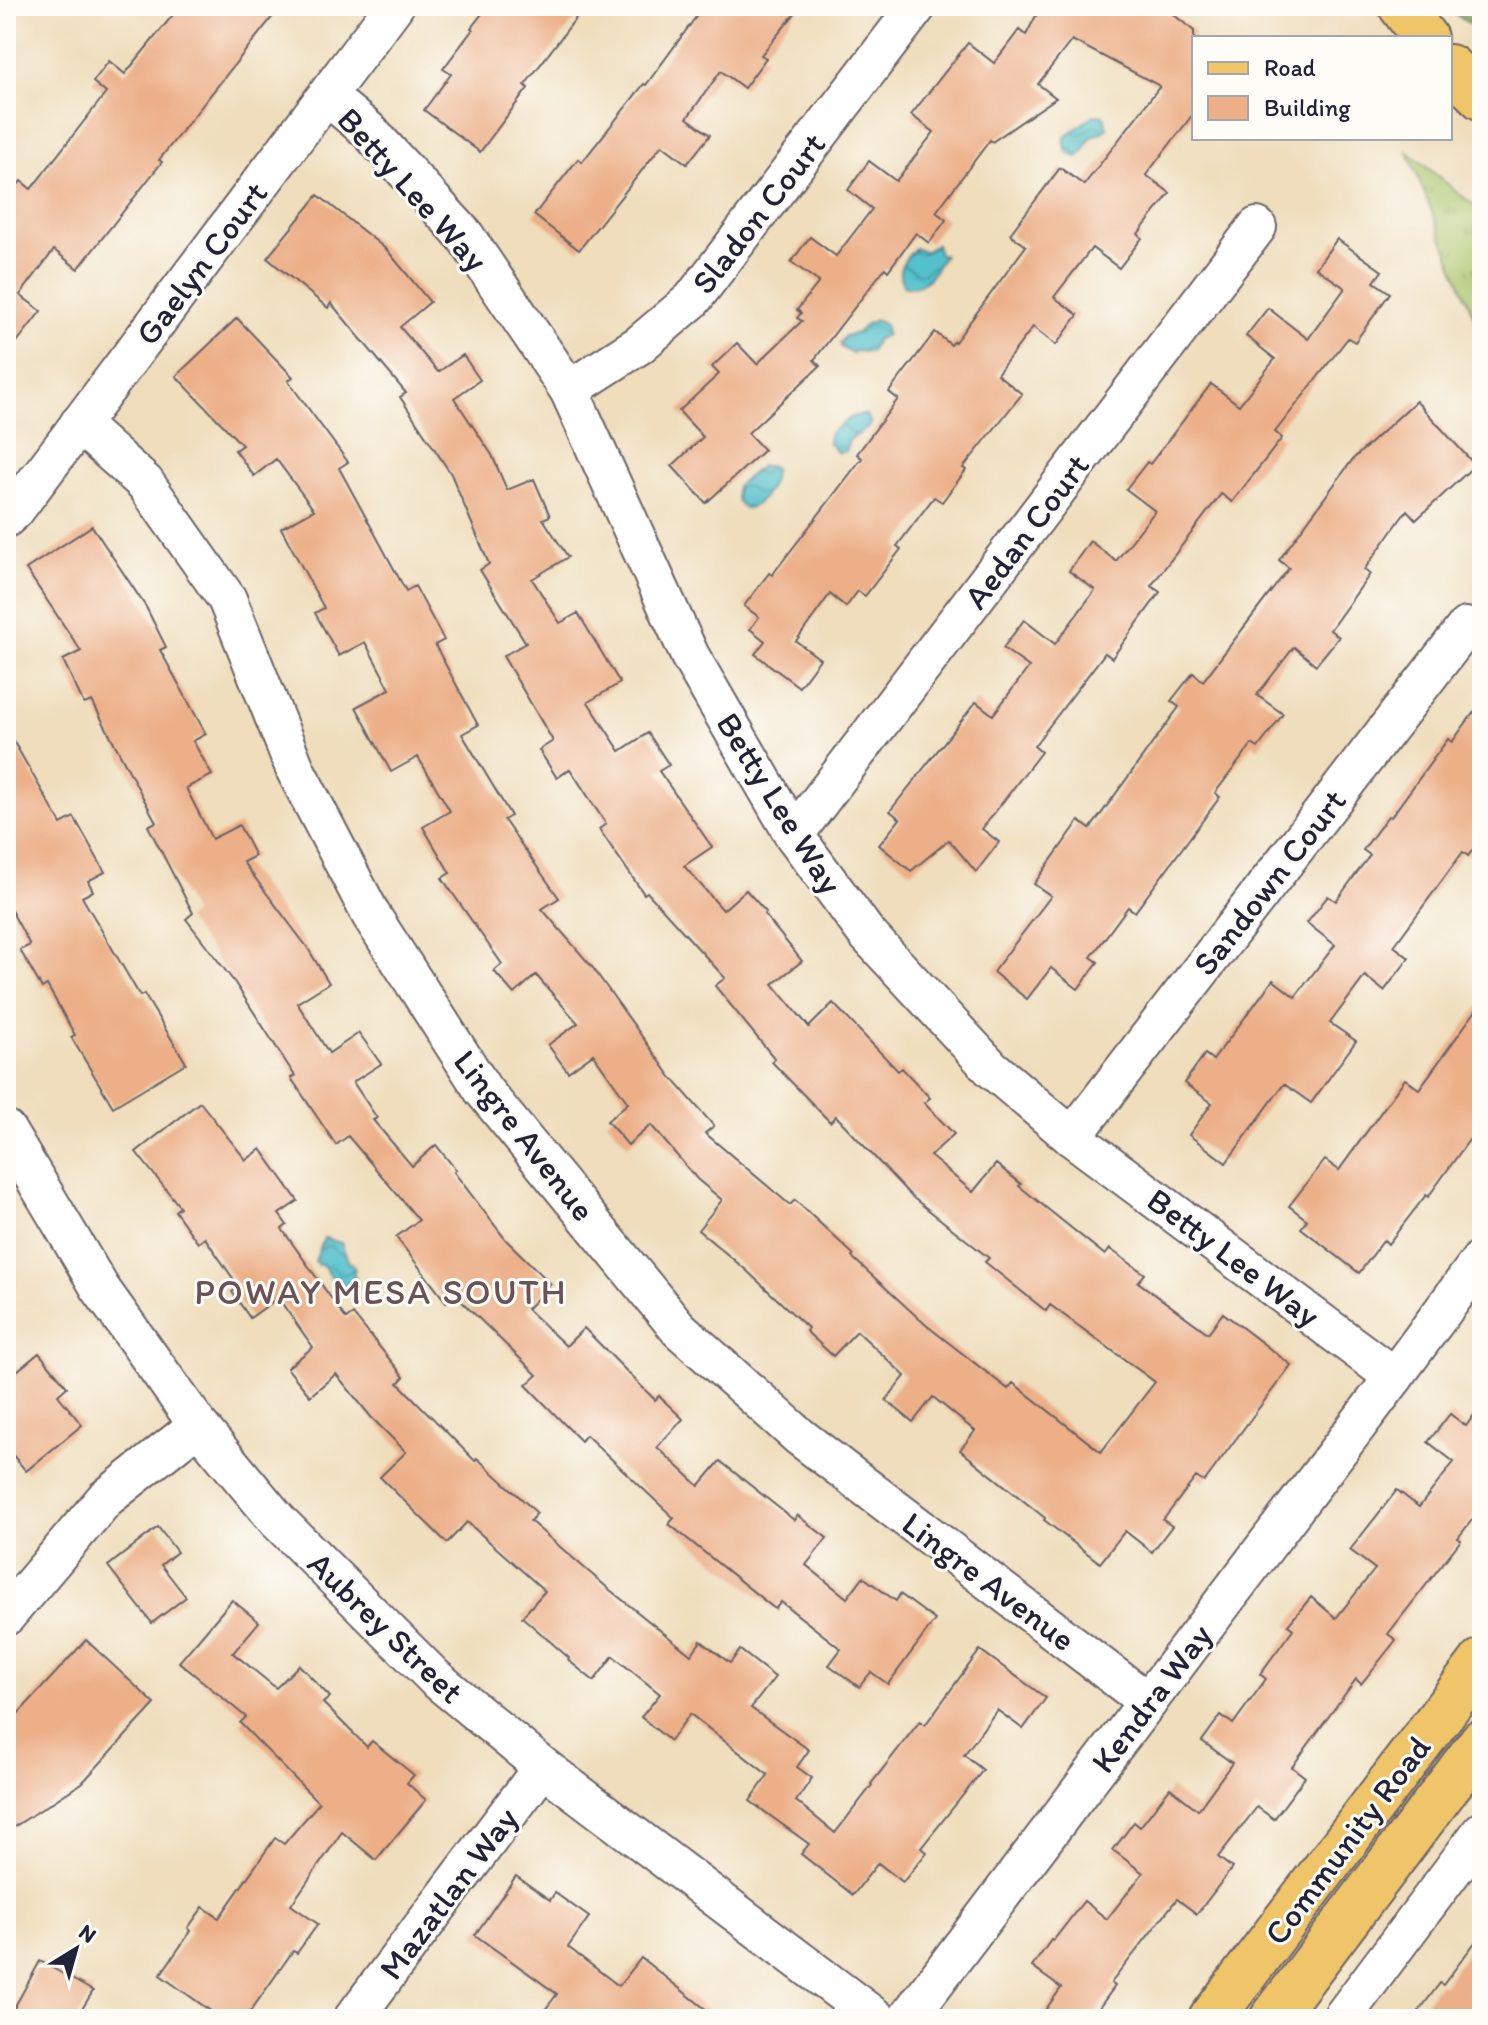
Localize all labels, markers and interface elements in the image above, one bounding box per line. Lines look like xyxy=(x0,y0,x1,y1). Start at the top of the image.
legend xyxy=(1192,36,1452,140)
text: Road xyxy=(1264,53,1316,82)
text: Building xyxy=(1264,93,1351,122)
street label: Betty Lee Way xyxy=(329,99,497,280)
street label: Sladon Court xyxy=(683,124,834,302)
street label: Gaelyn Court xyxy=(127,173,276,353)
street label: Aedan Court xyxy=(955,446,1098,617)
street label: Betty Lee Way xyxy=(708,705,852,901)
street label: Sandown Court xyxy=(1184,781,1355,984)
street label: Lingre Avenue xyxy=(445,1041,604,1229)
street label: Betty Lee Way xyxy=(1139,1179,1328,1336)
district label: POWAY MESA SOUTH xyxy=(194,1270,568,1313)
street label: Lingre Avenue xyxy=(894,1503,1083,1660)
street label: Aubrey Street xyxy=(299,1543,472,1712)
street label: Kendra Way xyxy=(1082,1616,1221,1781)
street label: Community Road xyxy=(1255,1727,1440,1953)
street label: Mazatlan Way xyxy=(370,1799,527,1988)
north arrow xyxy=(36,1909,116,1989)
text: N xyxy=(74,1918,102,1949)

